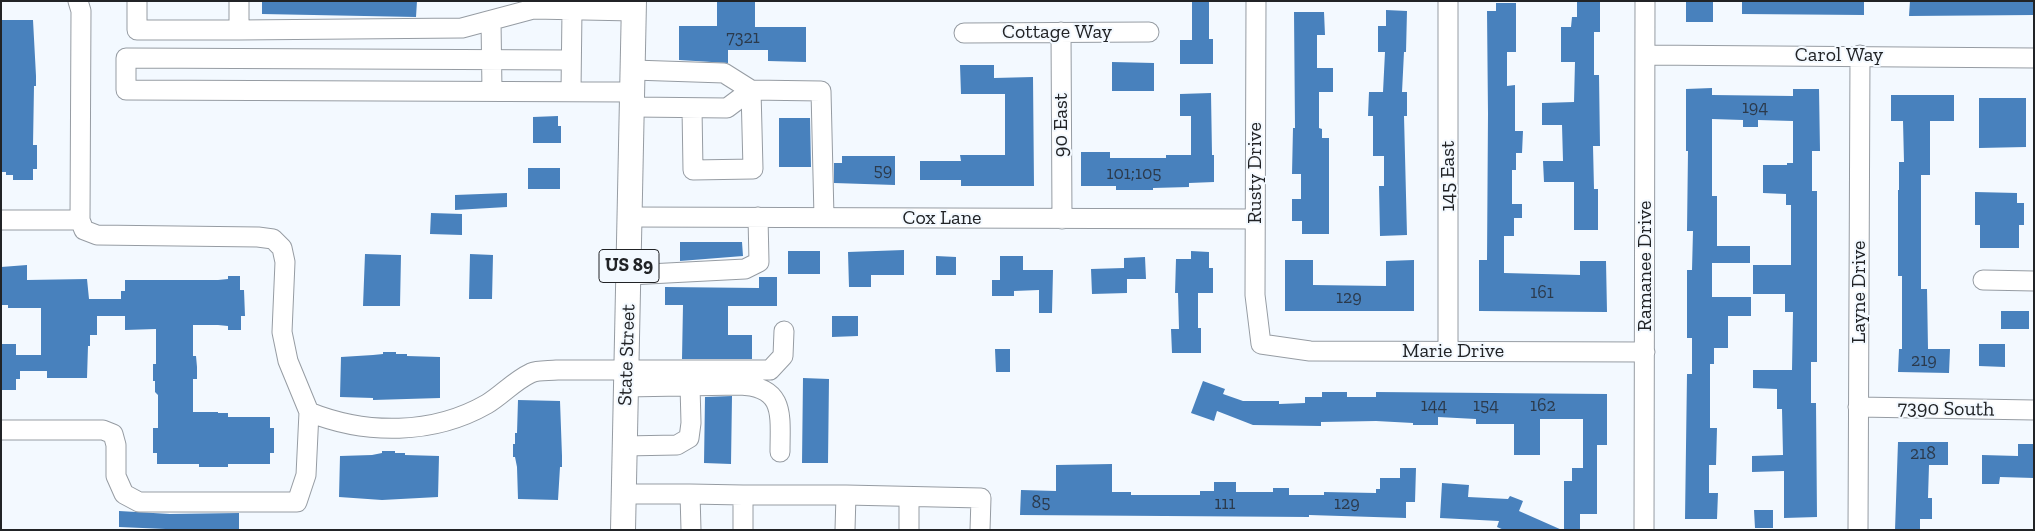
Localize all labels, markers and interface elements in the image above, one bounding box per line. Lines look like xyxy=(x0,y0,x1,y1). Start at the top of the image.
street label: Cottage Way xyxy=(1002,20,1112,44)
house number: 7321 xyxy=(726,27,760,49)
street label: Carol Way xyxy=(1795,43,1883,67)
street label: 90 East xyxy=(1049,93,1073,157)
house number: 194 xyxy=(1742,97,1768,119)
street label: Rusty Drive xyxy=(1243,122,1267,224)
street label: 145 East xyxy=(1436,141,1460,211)
house number: 59 xyxy=(874,160,892,182)
house number: 101;105 xyxy=(1107,163,1161,185)
street label: Ramanee Drive xyxy=(1633,201,1657,331)
street label: Cox Lane xyxy=(902,206,982,230)
street label: Layne Drive xyxy=(1847,241,1871,343)
road number: US 89 xyxy=(599,250,659,282)
house number: 161 xyxy=(1530,282,1554,304)
house number: 129 xyxy=(1336,287,1362,309)
street label: State Street xyxy=(613,304,641,406)
street label: Marie Drive xyxy=(1402,339,1504,363)
house number: 219 xyxy=(1911,350,1937,372)
house number: 144 xyxy=(1421,395,1447,417)
house number: 154 xyxy=(1473,395,1499,417)
house number: 162 xyxy=(1530,395,1556,417)
street label: 7390 South xyxy=(1897,396,1995,422)
house number: 218 xyxy=(1910,443,1936,465)
house number: 85 xyxy=(1032,492,1050,514)
house number: 111 xyxy=(1215,493,1235,515)
house number: 129 xyxy=(1334,493,1360,515)

